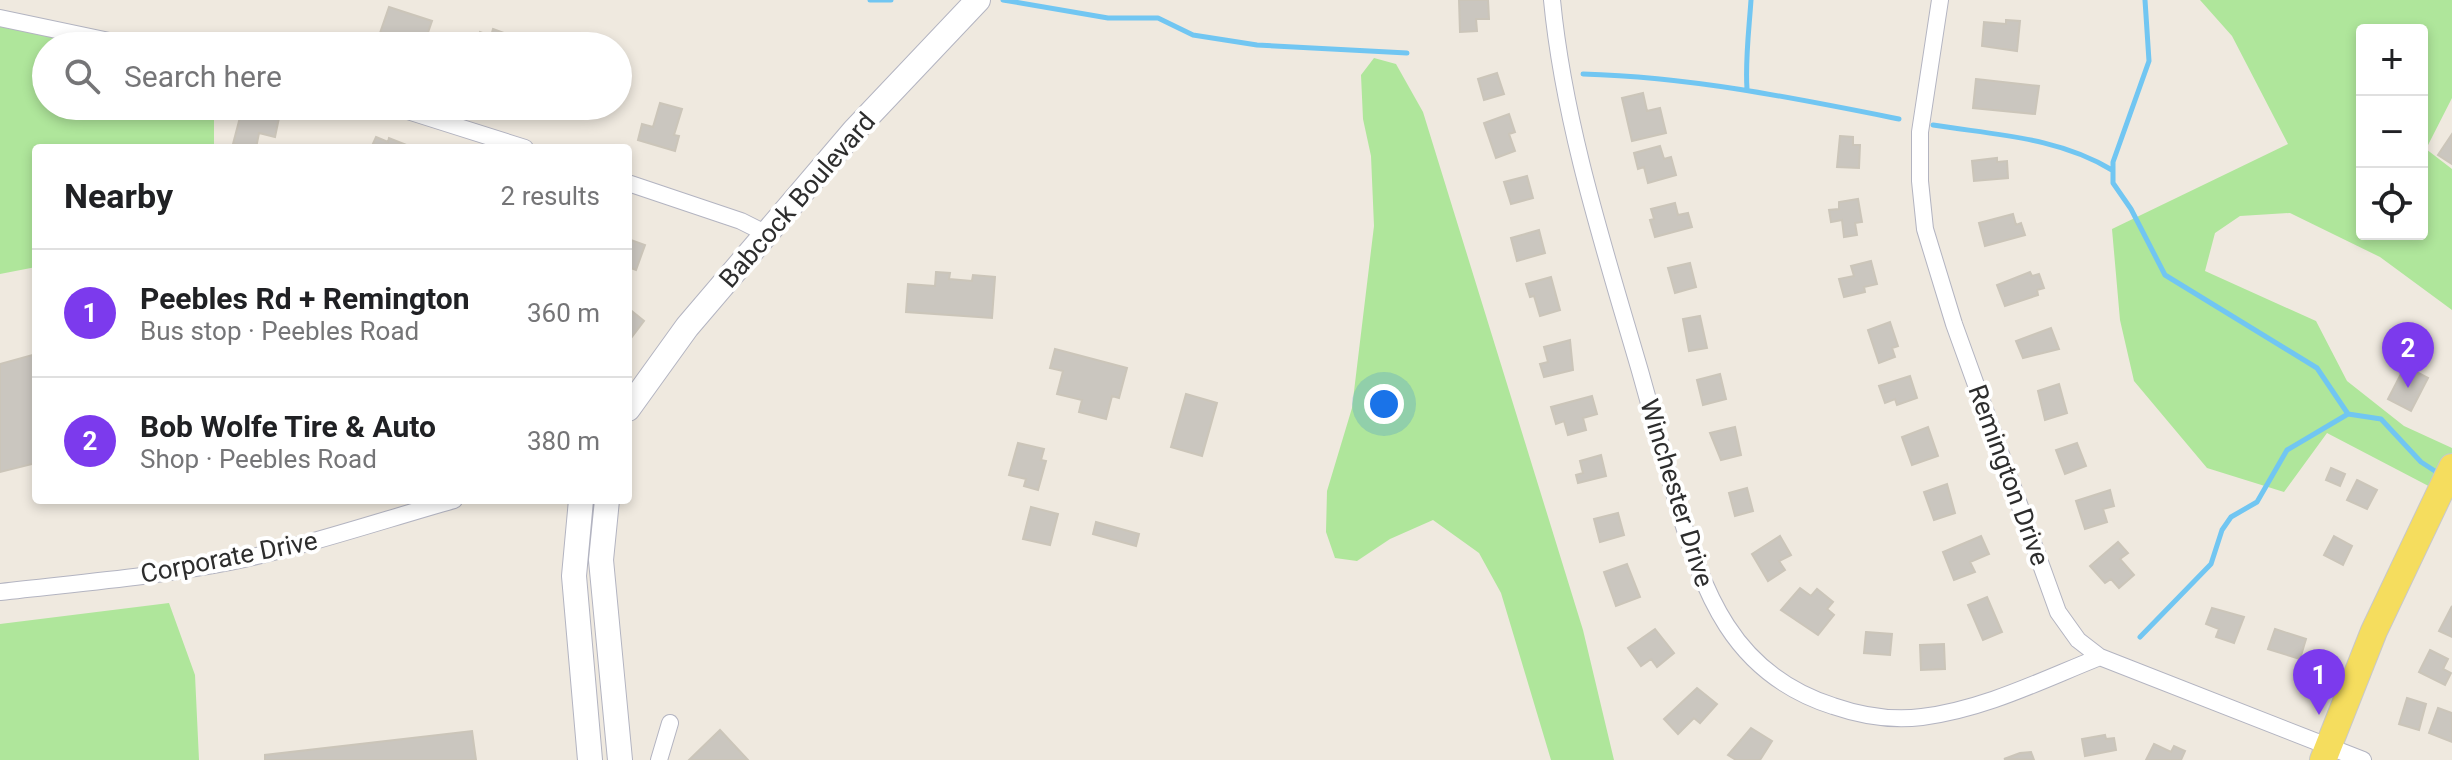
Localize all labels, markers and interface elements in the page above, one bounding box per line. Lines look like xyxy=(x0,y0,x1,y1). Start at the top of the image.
map controls xyxy=(2356,24,2428,240)
button: + xyxy=(2356,24,2428,96)
search box xyxy=(32,32,632,120)
icon: search xyxy=(60,54,104,98)
text: Search here xyxy=(124,59,282,94)
button: − xyxy=(2356,96,2428,168)
street label: Babcock Boulevard xyxy=(713,106,881,294)
button: locate xyxy=(2356,168,2428,240)
text: Nearby xyxy=(64,176,173,216)
text: 2 results xyxy=(501,181,600,211)
text: Peebles Rd + Remington xyxy=(140,281,470,316)
text: 1 xyxy=(83,298,97,328)
text: 360 m xyxy=(527,298,600,328)
text: Bus stop · Peebles Road xyxy=(140,316,419,346)
pin: 2 xyxy=(2382,322,2434,388)
street label: Remington Drive xyxy=(1962,381,2056,569)
your location xyxy=(1364,384,1404,424)
street label: Winchester Drive xyxy=(1634,395,1720,591)
text: Bob Wolfe Tire & Auto xyxy=(140,409,436,444)
text: 2 xyxy=(83,426,97,456)
text: 380 m xyxy=(527,426,600,456)
text: Shop · Peebles Road xyxy=(140,444,377,474)
street label: Corporate Drive xyxy=(138,525,320,589)
pin: 1 xyxy=(2293,649,2345,715)

